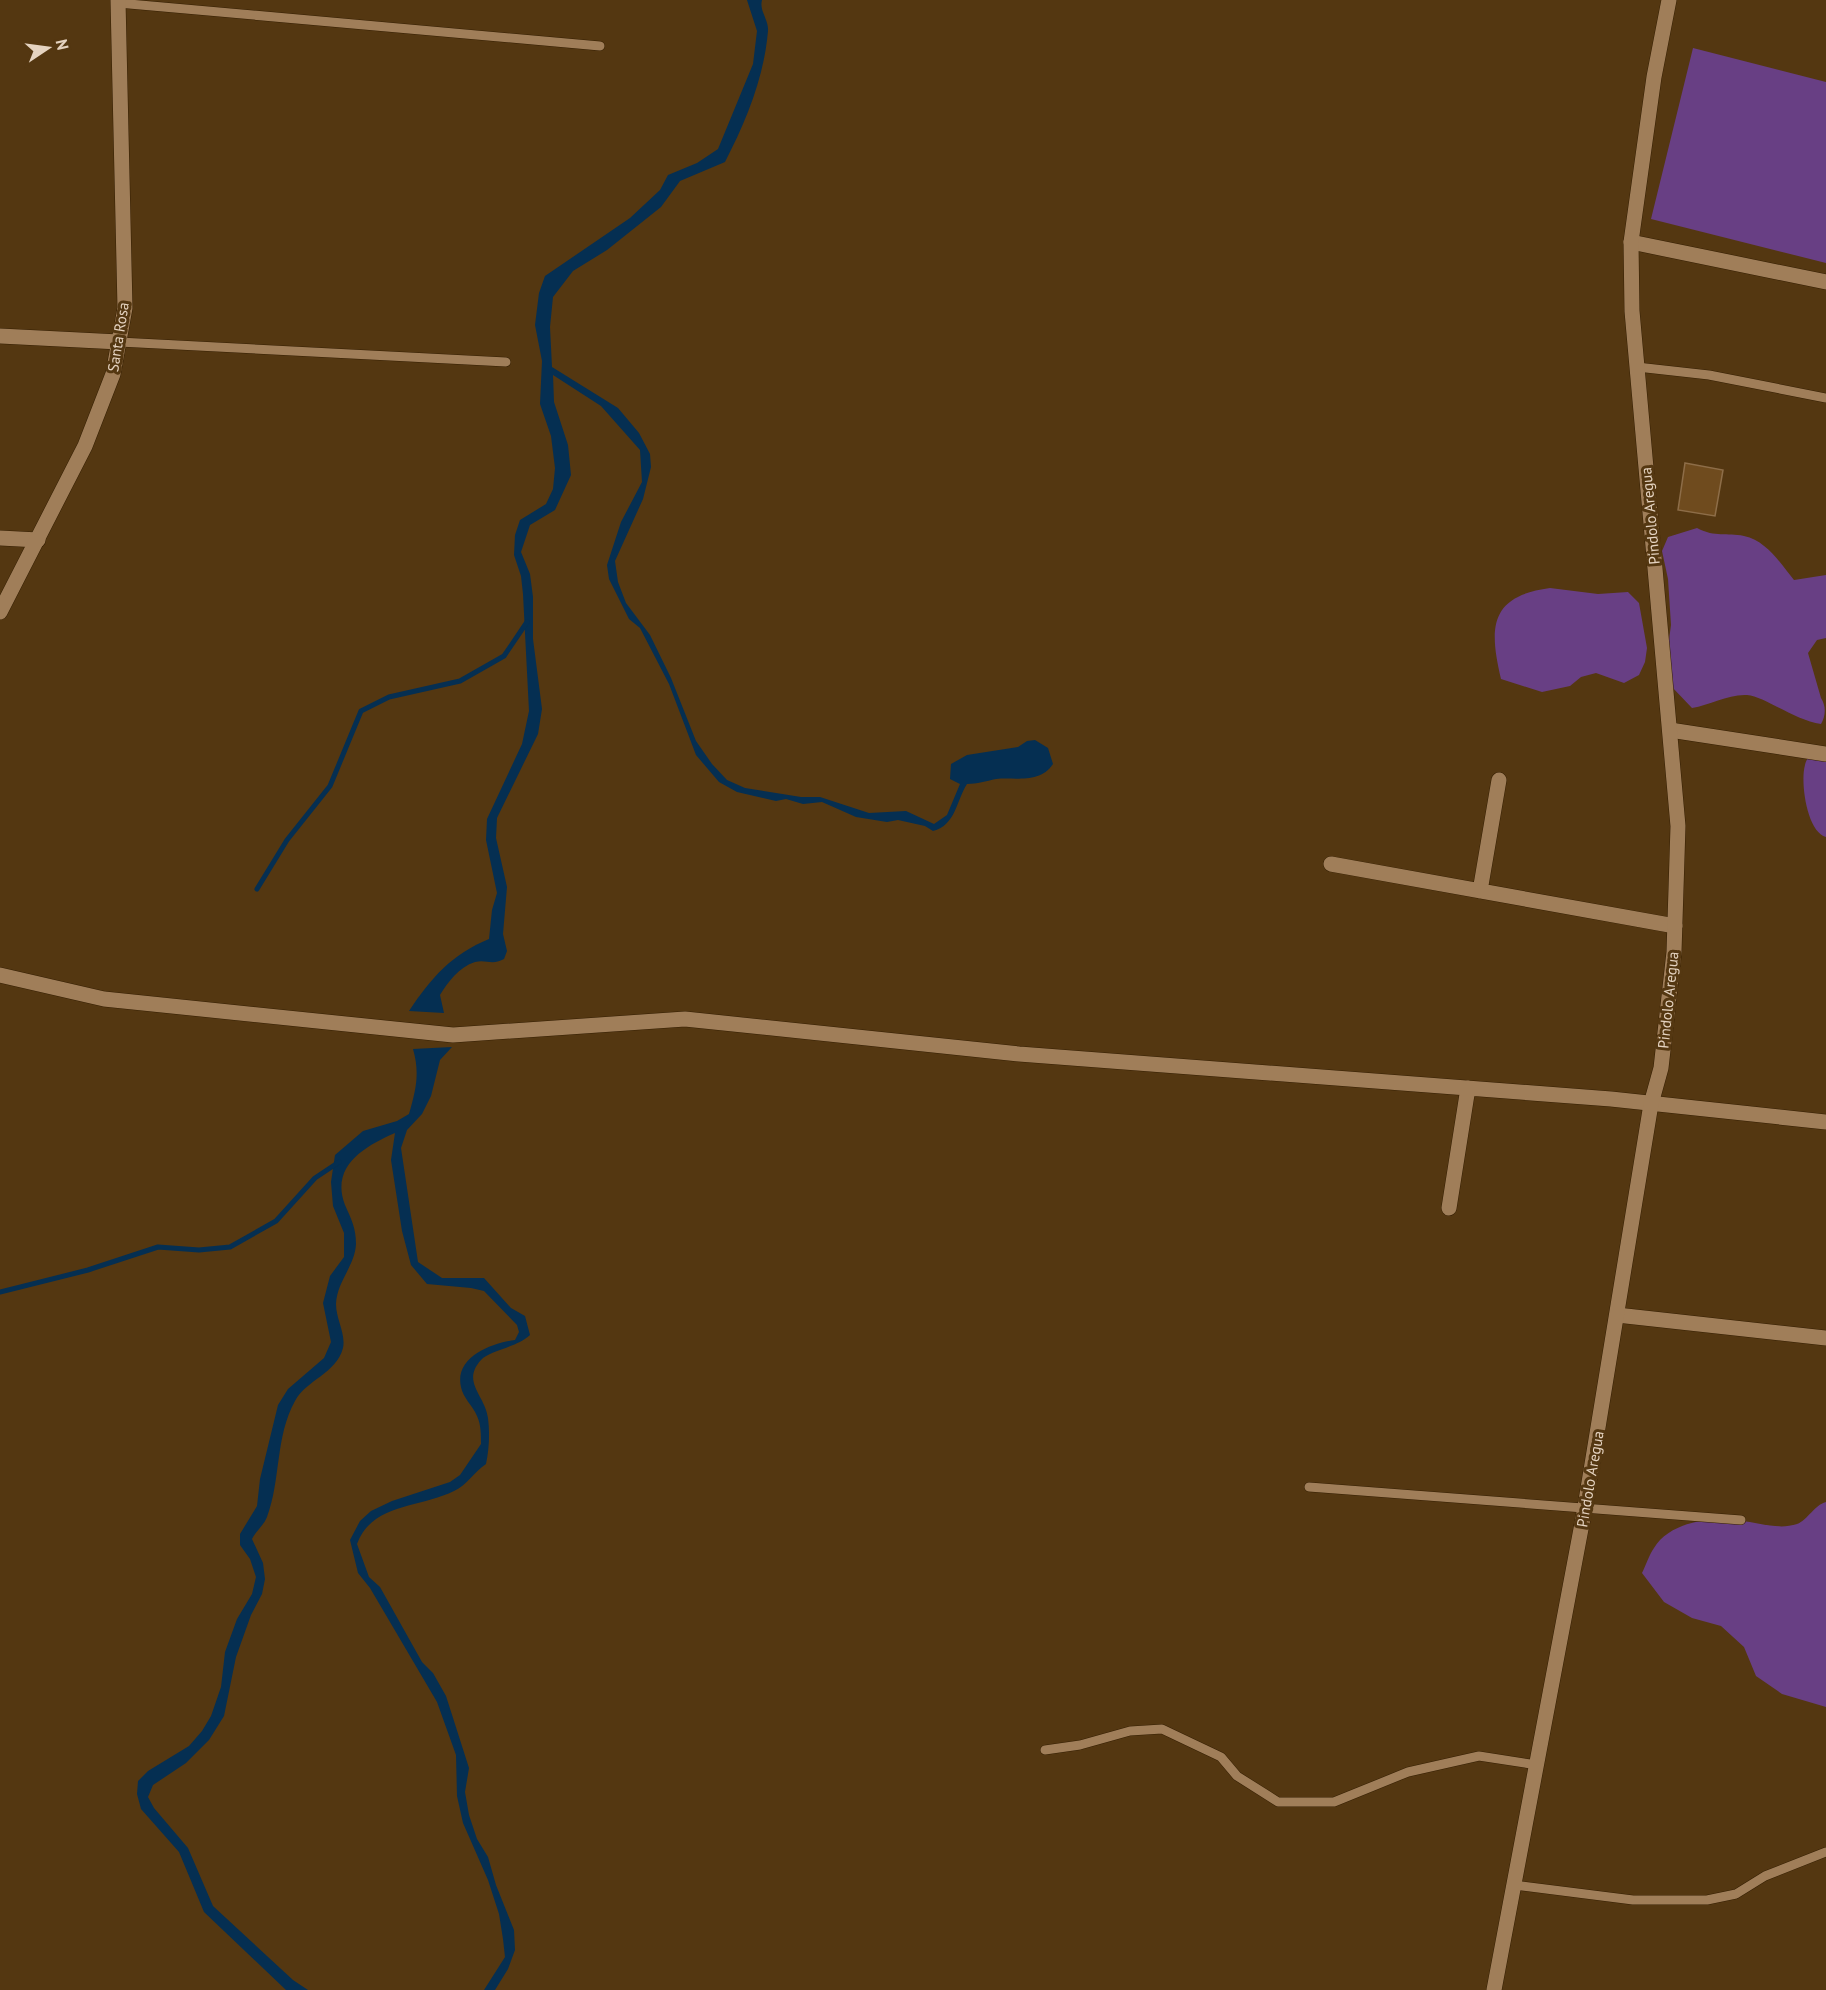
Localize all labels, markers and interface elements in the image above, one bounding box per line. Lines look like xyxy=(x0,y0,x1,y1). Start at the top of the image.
north arrow xyxy=(18,18,78,78)
text: N xyxy=(52,37,74,52)
street label: Santa Rosa xyxy=(103,301,133,373)
street label: Pindolo Aregua xyxy=(1636,467,1664,565)
street label: Pindolo Aregua xyxy=(1653,950,1683,1050)
street label: Pindolo Aregua xyxy=(1572,1429,1608,1529)

